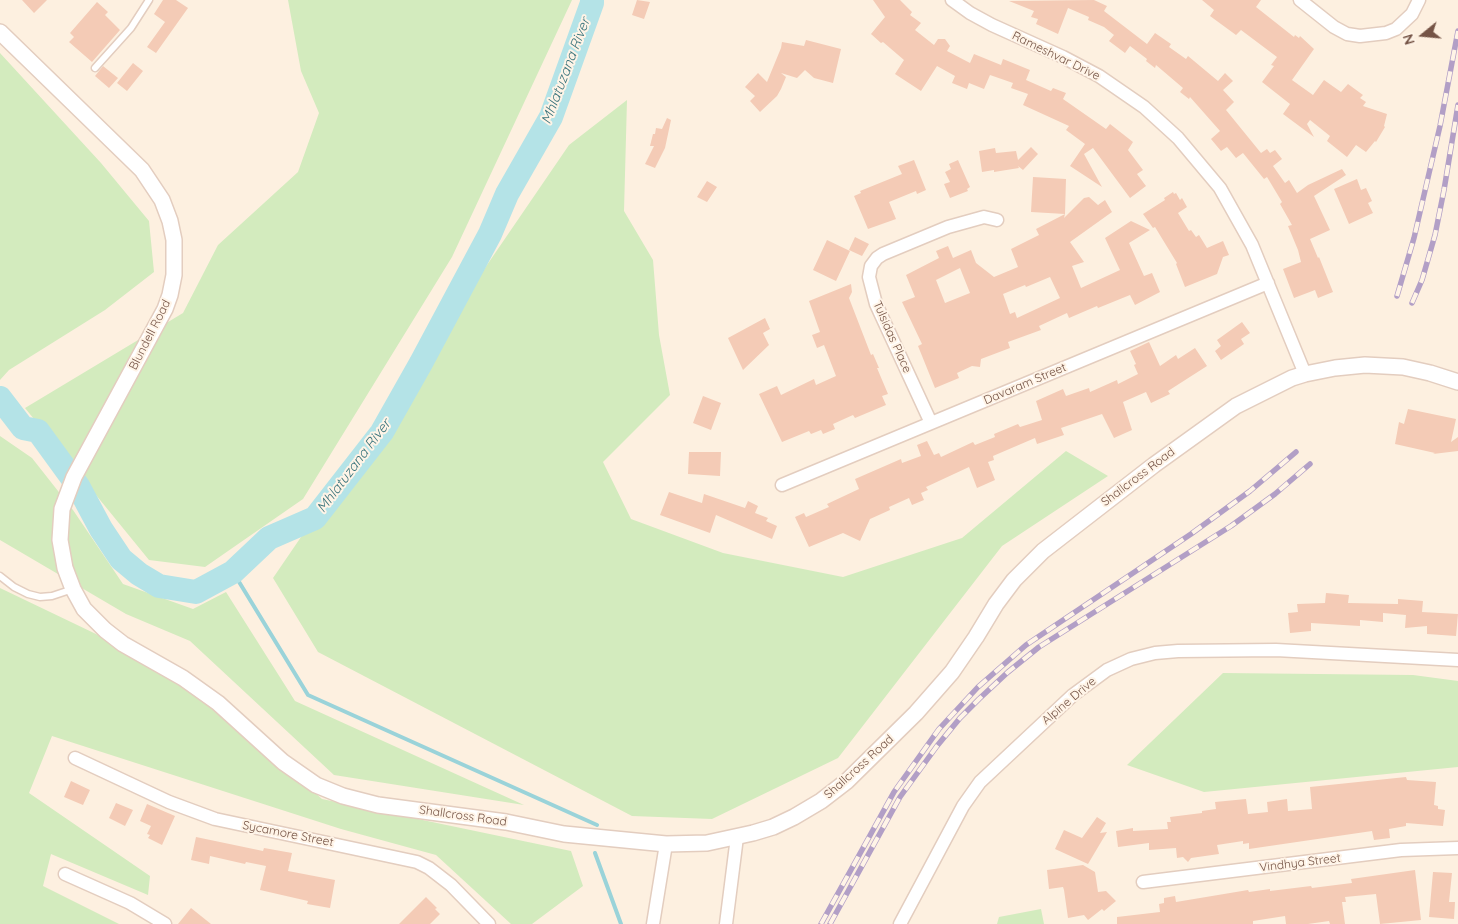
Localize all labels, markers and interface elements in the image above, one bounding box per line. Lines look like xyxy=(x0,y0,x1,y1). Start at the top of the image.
north arrow xyxy=(1398,10,1448,60)
water label: Mhlatuzana River xyxy=(538,15,594,127)
street label: Rameshvar Drive xyxy=(1010,29,1102,83)
text: N xyxy=(1399,32,1419,47)
street label: Blundell Road xyxy=(126,297,174,373)
street label: Tulsidas Place xyxy=(870,299,914,375)
street label: Davaram Street xyxy=(982,360,1068,408)
water label: Mhlatuzana River xyxy=(313,416,395,516)
street label: Shallcross Road xyxy=(1098,445,1178,509)
street label: Alpine Drive xyxy=(1039,674,1099,728)
street label: Shallcross Road xyxy=(821,732,897,802)
street label: Shallcross Road xyxy=(418,803,508,829)
street label: Sycamore Street xyxy=(241,818,335,850)
street label: Vindhya Street xyxy=(1259,851,1341,875)

